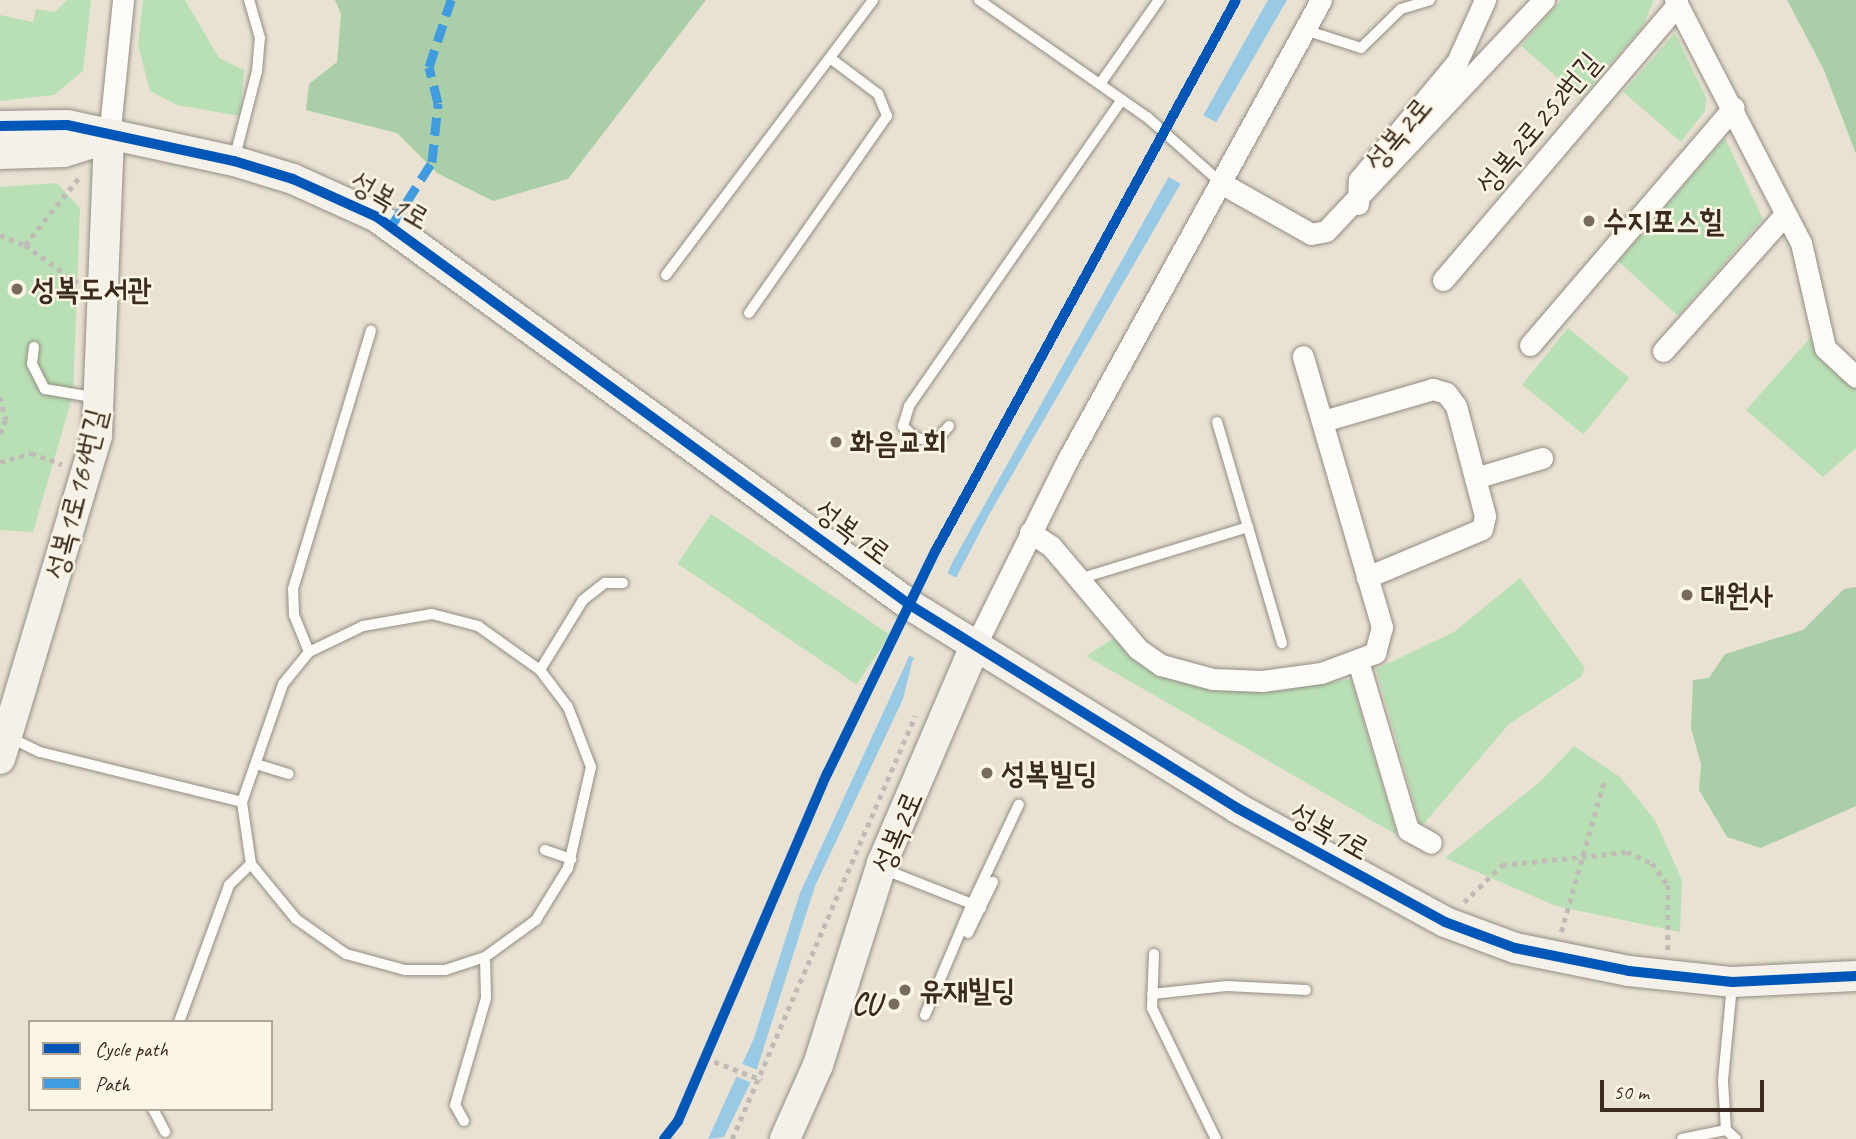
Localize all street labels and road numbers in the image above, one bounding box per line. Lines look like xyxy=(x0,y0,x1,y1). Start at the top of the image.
street label: 성복2로252번길 xyxy=(1468,45,1608,201)
street label: 성복2로 xyxy=(1357,90,1439,178)
street label: 성복1로 xyxy=(344,163,436,237)
street label: 성복1로164번길 xyxy=(37,405,115,583)
street label: 성복1로 xyxy=(808,492,898,572)
street label: 성복2로 xyxy=(864,785,930,879)
street label: 성복1로 xyxy=(1284,794,1376,868)

